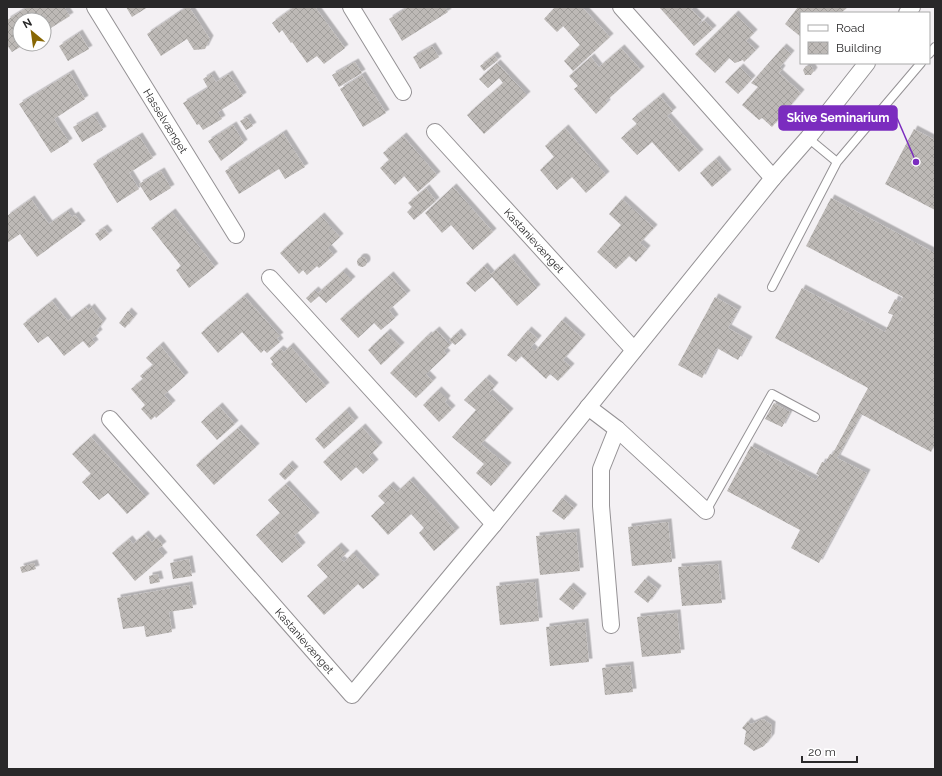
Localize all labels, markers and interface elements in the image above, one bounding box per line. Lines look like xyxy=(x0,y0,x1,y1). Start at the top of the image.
north arrow xyxy=(12,12,52,52)
legend xyxy=(800,12,930,64)
text: N xyxy=(21,16,34,31)
text: Road xyxy=(836,21,865,35)
text: Building xyxy=(836,41,882,55)
street label: Hasselvænget xyxy=(140,87,190,156)
callout: Skive Seminarium xyxy=(779,106,897,130)
text: Skive Seminarium xyxy=(787,111,889,125)
street label: Kastanievænget xyxy=(501,206,567,276)
street label: Kastanievænget xyxy=(272,606,336,677)
scale bar xyxy=(802,738,857,764)
text: 20 m xyxy=(808,745,836,759)

